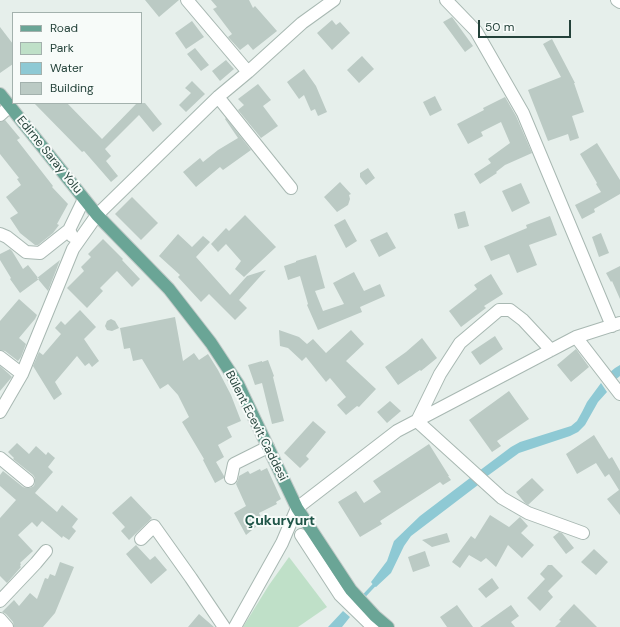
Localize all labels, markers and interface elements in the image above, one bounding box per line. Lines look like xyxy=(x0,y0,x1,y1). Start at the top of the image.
legend xyxy=(12,12,142,104)
scale bar xyxy=(480,12,573,38)
text: 50 m xyxy=(485,19,514,35)
text: Road xyxy=(50,20,78,36)
text: Park xyxy=(50,40,74,56)
text: Water xyxy=(50,60,83,76)
text: Building xyxy=(50,80,94,96)
street label: Edirne Saray Yolu xyxy=(13,113,85,197)
street label: Bülent Ecevit Caddesi xyxy=(222,369,290,483)
district label: Çukuryurt xyxy=(245,513,315,529)

